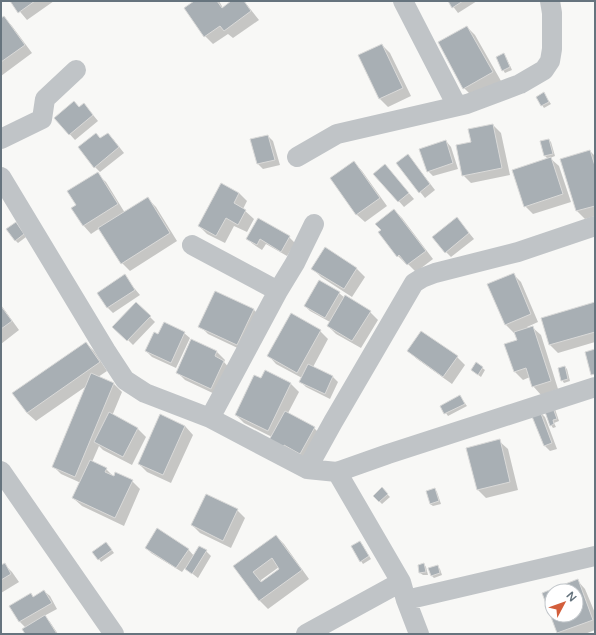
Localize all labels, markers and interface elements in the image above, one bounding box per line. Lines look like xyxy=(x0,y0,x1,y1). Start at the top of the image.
north arrow xyxy=(544,583,584,623)
text: N xyxy=(563,589,579,604)

